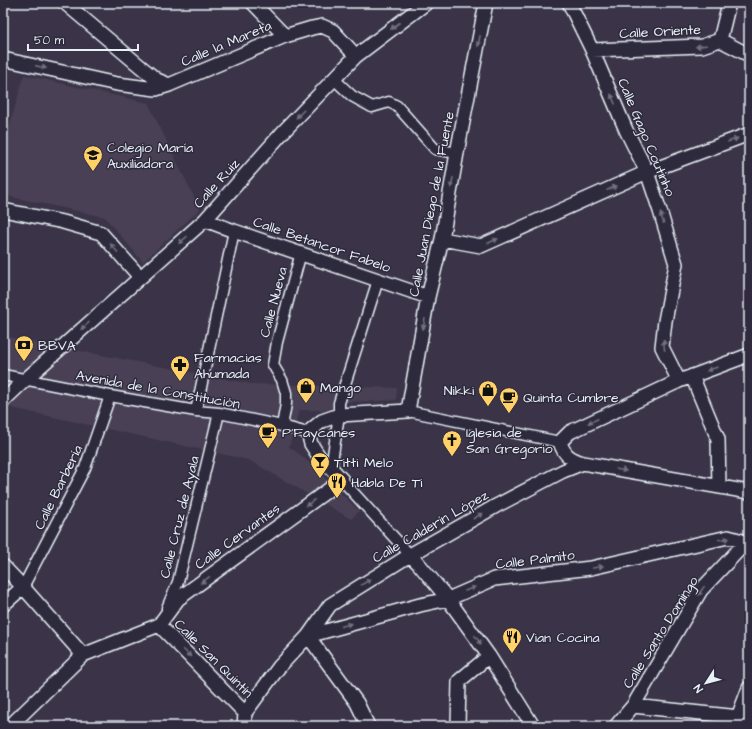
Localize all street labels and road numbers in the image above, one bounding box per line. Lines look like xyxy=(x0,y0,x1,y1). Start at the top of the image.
street label: Calle la Mareta xyxy=(178,16,275,72)
street label: Calle Oriente xyxy=(619,20,702,44)
street label: Calle Gago Coutinho xyxy=(612,75,680,200)
street label: Calle Juan Diego de la Fuente xyxy=(404,109,460,298)
street label: Calle Ruiz xyxy=(189,154,245,213)
street label: Calle Betancor Fabelo xyxy=(250,212,393,278)
street label: Calle Nueva xyxy=(255,265,293,340)
street label: Avenida de la Constitución xyxy=(74,366,241,414)
street label: Calle Barbería xyxy=(30,442,88,533)
street label: Calle Cruz de Ayala xyxy=(155,454,205,580)
street label: Calle Calderín López xyxy=(369,485,492,568)
street label: Calle Cervantes xyxy=(191,499,285,575)
street label: Calle Palmito xyxy=(494,545,576,575)
street label: Calle Santo Domingo xyxy=(618,572,704,693)
street label: Calle San Quintín xyxy=(169,615,257,703)

